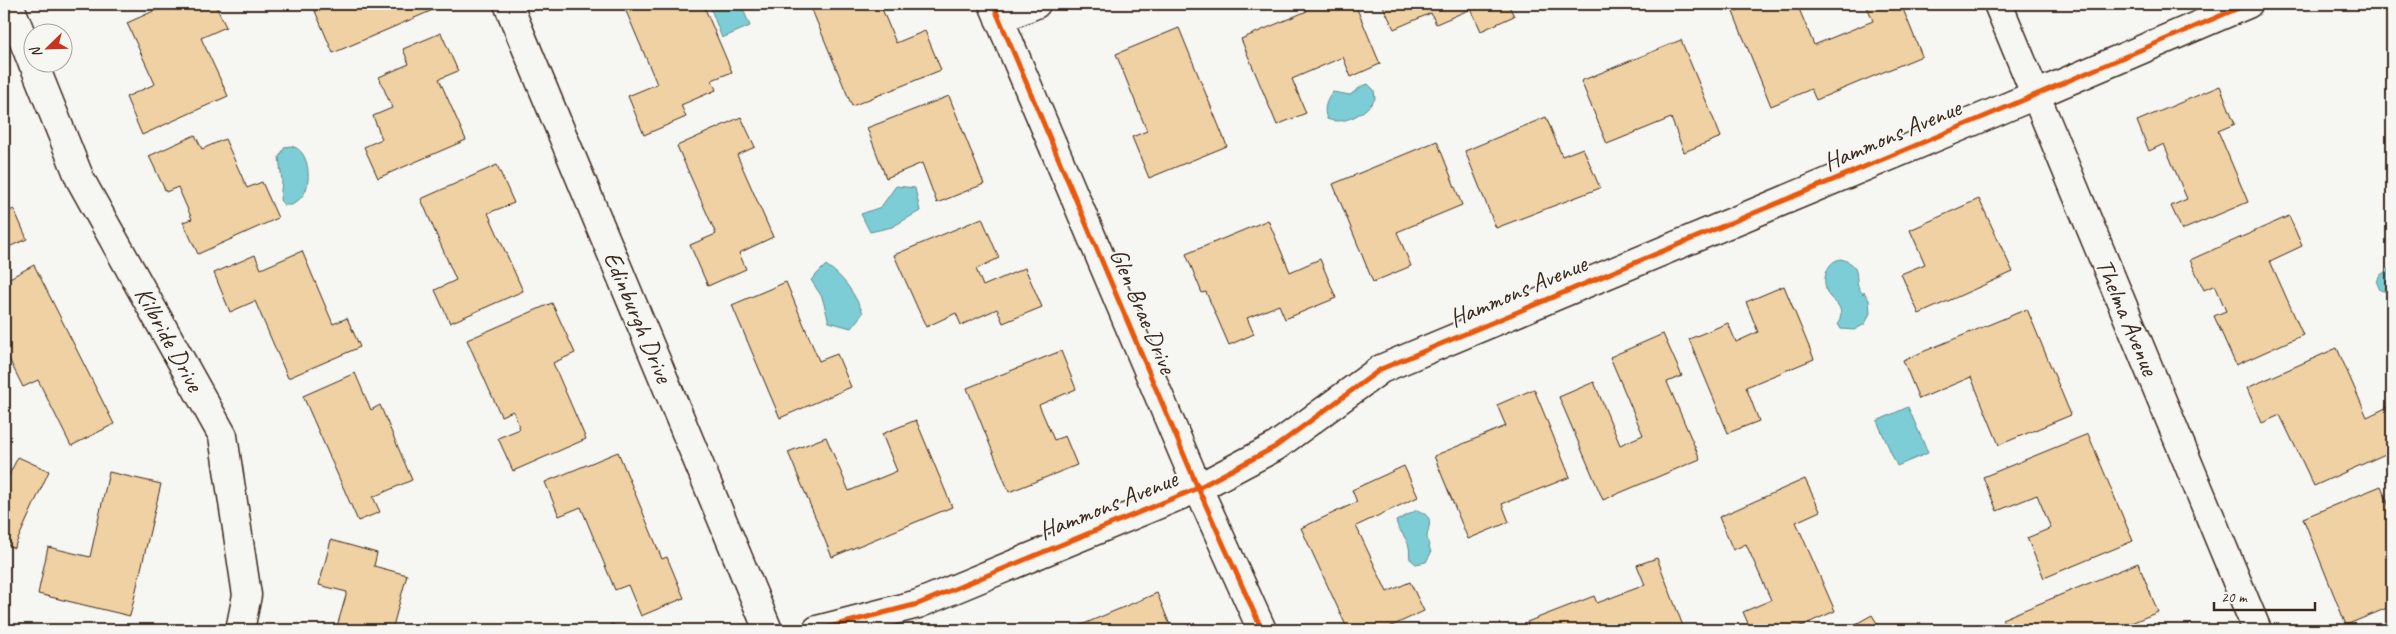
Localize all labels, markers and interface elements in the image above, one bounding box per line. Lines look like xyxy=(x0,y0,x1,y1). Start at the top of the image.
north arrow xyxy=(22,22,72,72)
text: N xyxy=(26,43,46,60)
street label: Hammons Avenue xyxy=(1818,91,1967,178)
street label: Glen Brae Drive xyxy=(1102,244,1184,380)
street label: Edinburgh Drive xyxy=(596,247,681,389)
street label: Hammons Avenue xyxy=(1444,247,1593,334)
street label: Thelma Avenue xyxy=(2088,254,2167,382)
street label: Kilbride Drive xyxy=(127,281,212,399)
street label: Hammons Avenue xyxy=(1034,462,1184,547)
scale bar xyxy=(2214,579,2315,611)
text: 20 m xyxy=(2221,588,2248,607)

